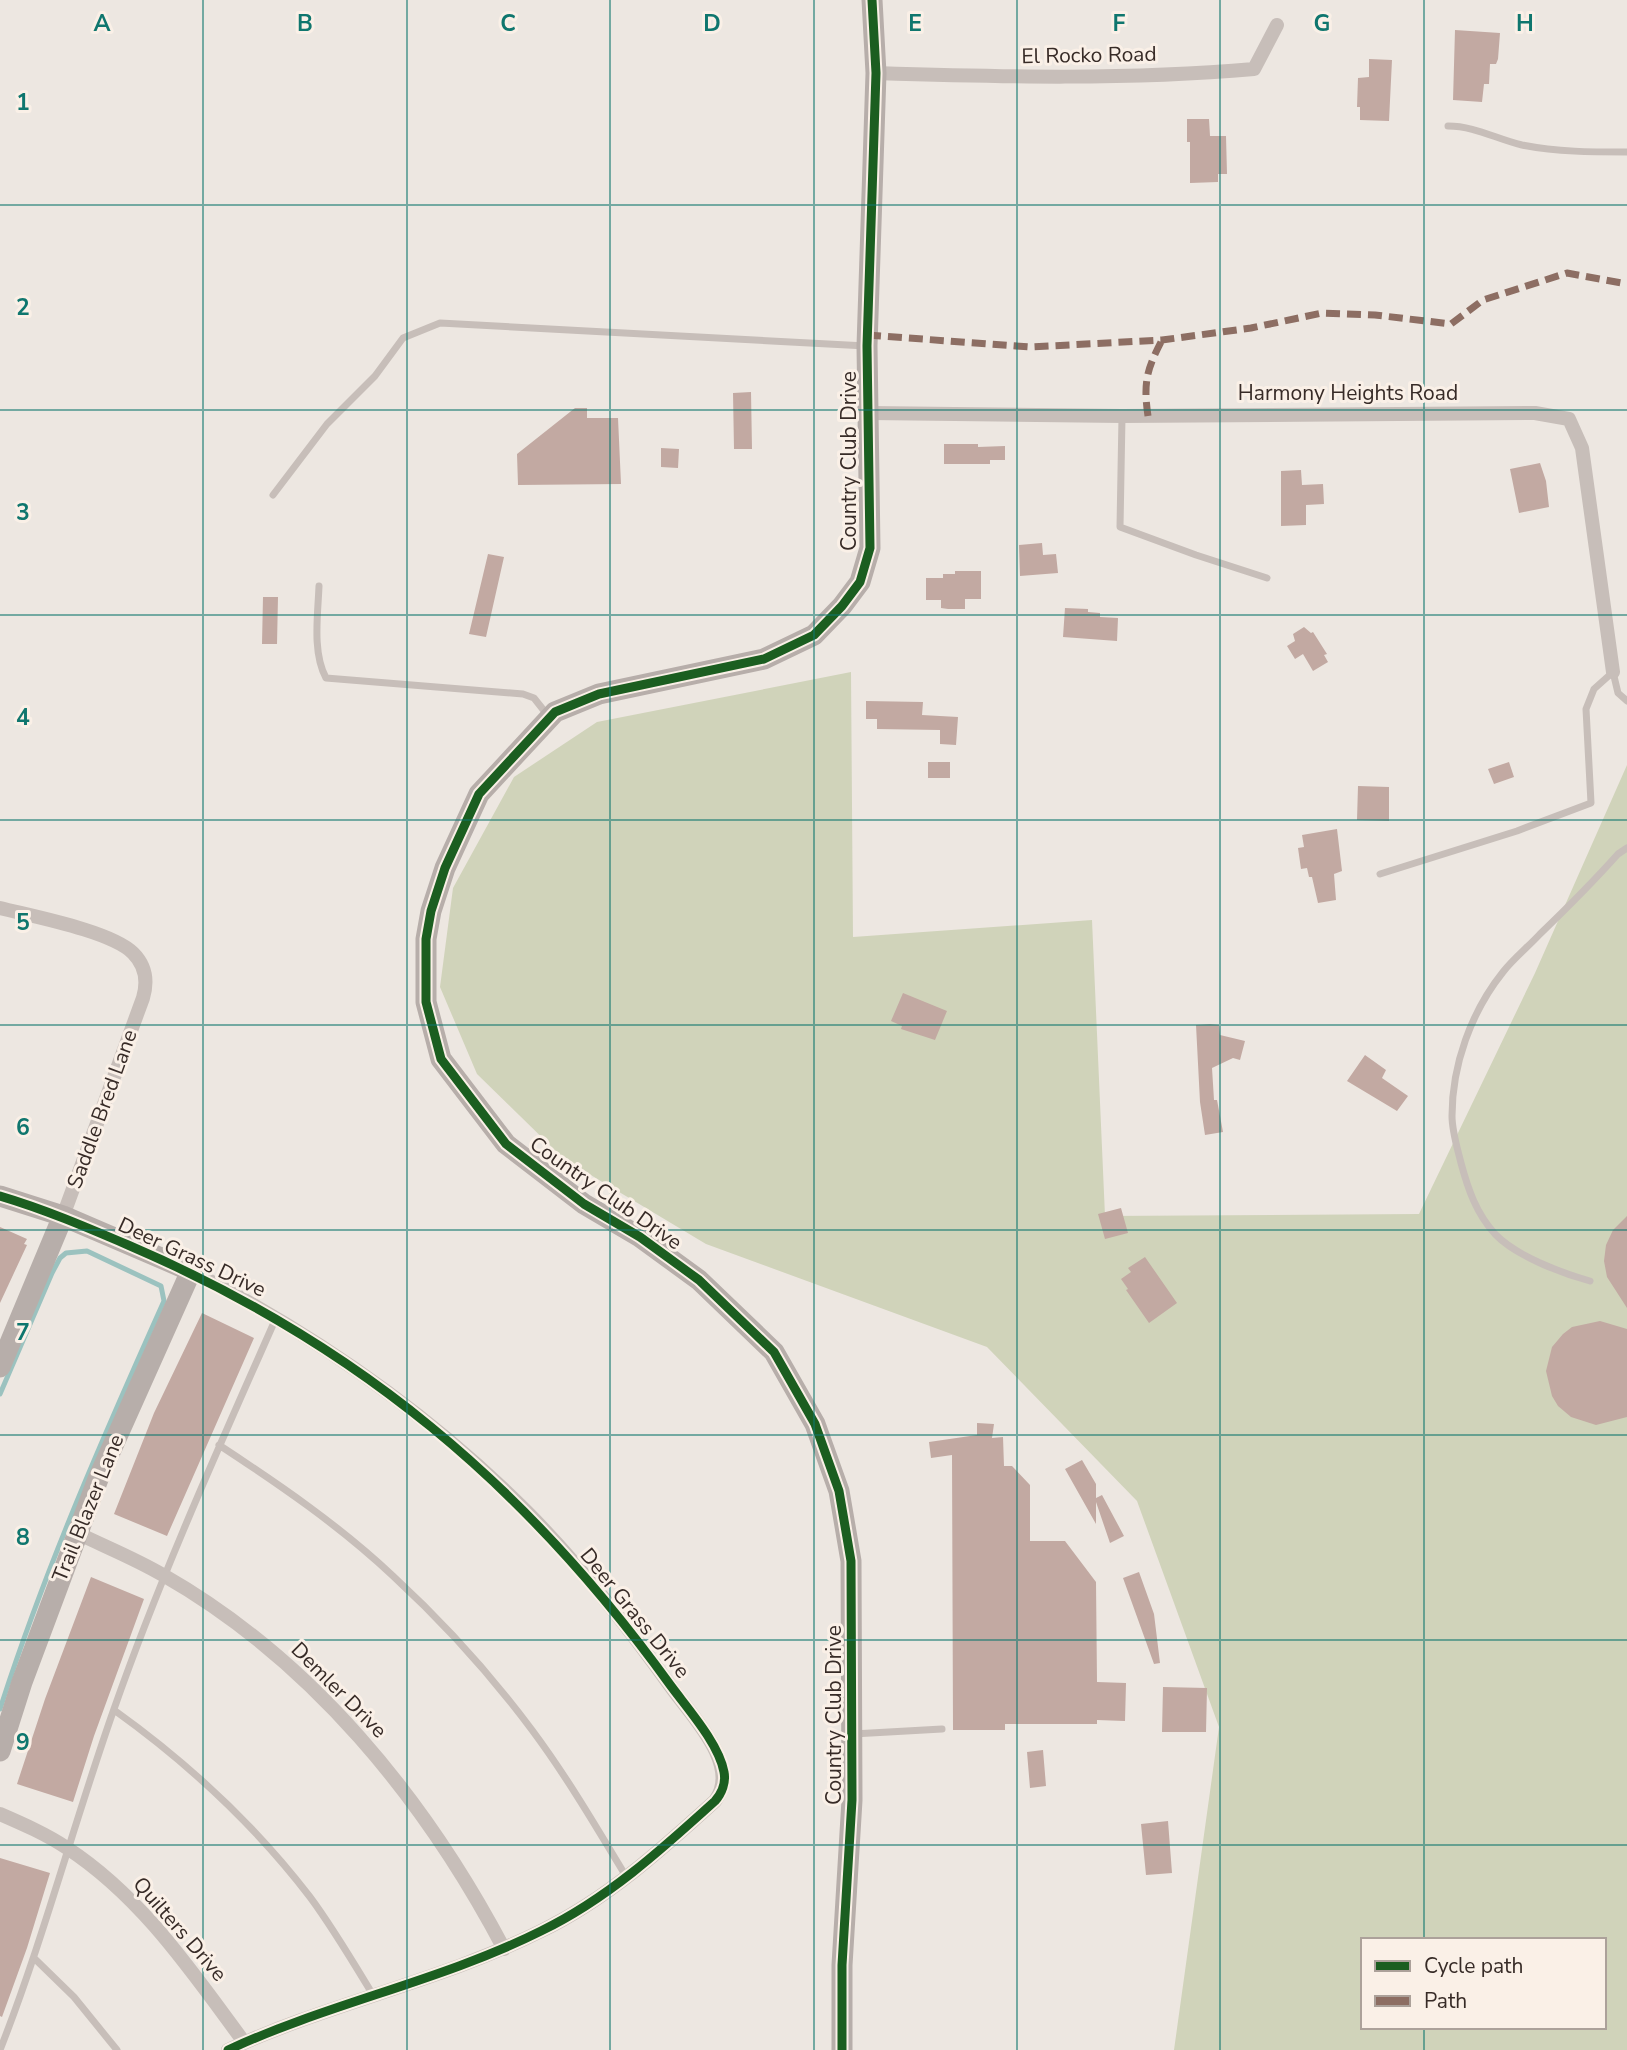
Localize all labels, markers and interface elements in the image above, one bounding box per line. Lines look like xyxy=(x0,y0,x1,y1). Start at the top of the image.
text: A xyxy=(93,8,111,39)
text: B xyxy=(297,8,313,39)
text: C xyxy=(500,8,516,39)
text: D xyxy=(703,8,721,39)
text: E xyxy=(908,8,922,39)
text: F xyxy=(1113,8,1126,39)
text: G xyxy=(1314,8,1330,39)
text: H xyxy=(1516,8,1534,39)
street label: El Rocko Road xyxy=(1021,40,1157,70)
text: 1 xyxy=(16,87,30,118)
text: 2 xyxy=(16,292,30,323)
street label: Country Club Drive xyxy=(835,371,863,551)
street label: Harmony Heights Road xyxy=(1238,379,1458,407)
text: 3 xyxy=(16,497,30,528)
text: 4 xyxy=(16,702,30,733)
text: 5 xyxy=(16,907,30,938)
street label: Saddle Bred Lane xyxy=(60,1026,144,1192)
text: 6 xyxy=(16,1112,30,1143)
street label: Country Club Drive xyxy=(524,1130,688,1256)
street label: Deer Grass Drive xyxy=(114,1210,270,1304)
text: 7 xyxy=(16,1317,30,1348)
street label: Trail Blazer Lane xyxy=(46,1430,130,1586)
text: 8 xyxy=(16,1522,30,1553)
street label: Deer Grass Drive xyxy=(574,1542,696,1684)
street label: Country Club Drive xyxy=(820,1625,848,1805)
street label: Demler Drive xyxy=(285,1636,393,1744)
text: 9 xyxy=(16,1727,30,1758)
street label: Quilters Drive xyxy=(127,1871,233,1987)
legend xyxy=(1361,1938,1606,2029)
text: Cycle path xyxy=(1424,1952,1523,1980)
text: Path xyxy=(1424,1987,1467,2015)

